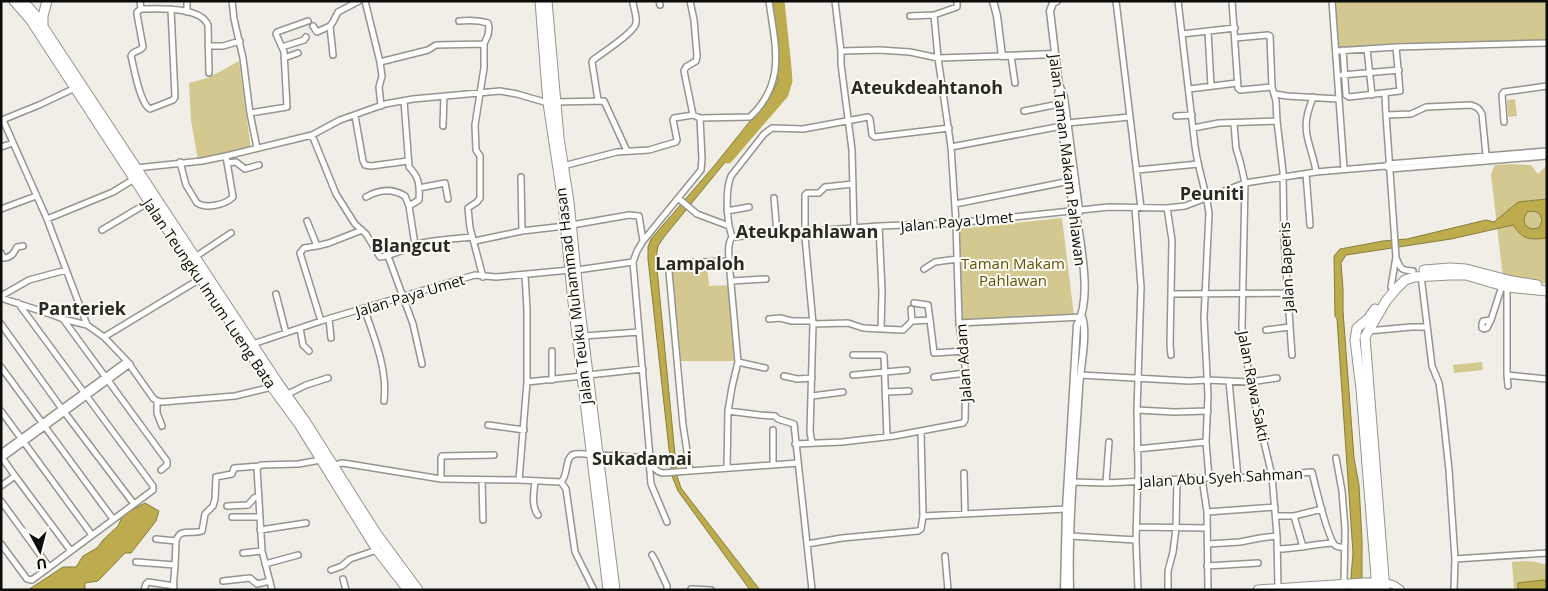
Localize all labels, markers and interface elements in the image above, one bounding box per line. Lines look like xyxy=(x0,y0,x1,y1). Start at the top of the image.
street label: Jalan Taman Makam Pahlawan xyxy=(1045,51,1091,267)
district label: Ateukdeahtanoh xyxy=(851,75,1003,99)
district label: Peuniti xyxy=(1180,181,1244,205)
street label: Jalan Teuku Muhammad Hasan xyxy=(550,187,596,407)
street label: Jalan Teungku Imum Lueng Bata xyxy=(138,192,281,392)
street label: Jalan Paya Umet xyxy=(898,206,1014,236)
district label: Ateukpahlawan xyxy=(736,219,878,243)
street label: Jalan Baperis xyxy=(1274,221,1298,315)
district label: Blangcut xyxy=(371,233,451,257)
district label: Lampaloh xyxy=(655,251,745,275)
park label: Taman Makam Pahlawan xyxy=(961,253,1065,290)
street label: Jalan Paya Umet xyxy=(351,269,467,322)
district label: Panteriek xyxy=(38,296,127,320)
street label: Jalan Adam xyxy=(950,323,976,405)
street label: Jalan Rawa Sakti xyxy=(1233,327,1275,443)
district label: Sukadamai xyxy=(592,446,692,470)
street label: Jalan Abu Syeh Sahman xyxy=(1137,463,1303,491)
north arrow xyxy=(15,526,65,576)
text: U xyxy=(35,554,48,574)

